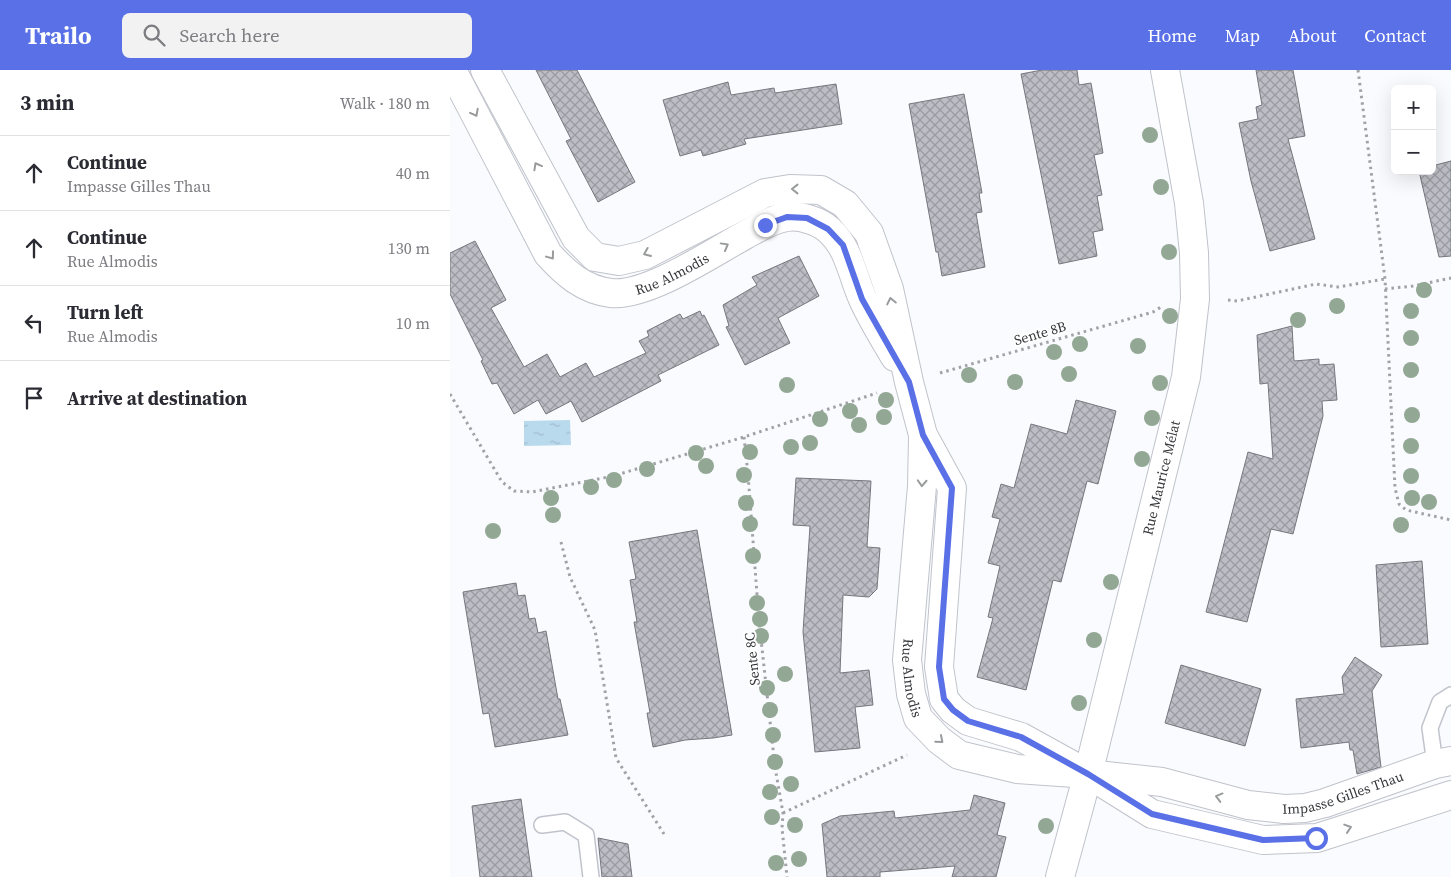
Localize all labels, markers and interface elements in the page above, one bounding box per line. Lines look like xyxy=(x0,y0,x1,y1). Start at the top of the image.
search box xyxy=(122,13,472,58)
text: Trailo xyxy=(25,19,92,52)
icon: search xyxy=(140,21,168,49)
text: Search here xyxy=(180,22,280,48)
text: Home xyxy=(1148,23,1197,48)
text: Map xyxy=(1225,23,1260,48)
text: About xyxy=(1288,23,1336,48)
text: Contact xyxy=(1364,23,1426,48)
map controls xyxy=(1391,85,1436,175)
button: + xyxy=(1391,85,1436,130)
text: 3 min xyxy=(20,88,75,117)
text: Walk · 180 m xyxy=(340,92,430,114)
one-way arrow xyxy=(469,108,479,117)
button: − xyxy=(1391,130,1436,175)
text: Continue xyxy=(67,149,147,175)
icon: ahead xyxy=(20,159,48,187)
text: 40 m xyxy=(396,162,430,184)
one-way arrow xyxy=(533,163,543,172)
text: Impasse Gilles Thau xyxy=(67,175,211,197)
one-way arrow xyxy=(791,184,798,194)
route end xyxy=(754,214,777,237)
text: Continue xyxy=(67,224,147,250)
icon: ahead xyxy=(20,234,48,262)
text: 130 m xyxy=(388,237,430,259)
one-way arrow xyxy=(720,243,729,253)
one-way arrow xyxy=(643,247,652,257)
street label: Rue Almodis xyxy=(633,248,712,300)
text: Rue Almodis xyxy=(67,250,158,272)
one-way arrow xyxy=(545,250,554,260)
one-way arrow xyxy=(886,296,897,305)
text: Turn left xyxy=(67,299,143,325)
icon: left xyxy=(20,309,48,337)
text: 10 m xyxy=(396,312,430,334)
street label: Sente 8B xyxy=(1012,316,1069,350)
text: Rue Almodis xyxy=(67,325,158,347)
icon: arrive xyxy=(20,384,48,412)
text: Arrive at destination xyxy=(67,385,247,411)
street label: Rue Maurice Mélat xyxy=(1137,418,1185,537)
one-way arrow xyxy=(916,480,927,488)
street label: Sente 8C xyxy=(739,631,765,687)
street label: Rue Almodis xyxy=(897,638,927,720)
one-way arrow xyxy=(934,734,943,743)
street label: Impasse Gilles Thau xyxy=(1282,766,1406,819)
one-way arrow xyxy=(1214,792,1223,803)
one-way arrow xyxy=(1343,823,1351,833)
route start xyxy=(1305,827,1328,850)

